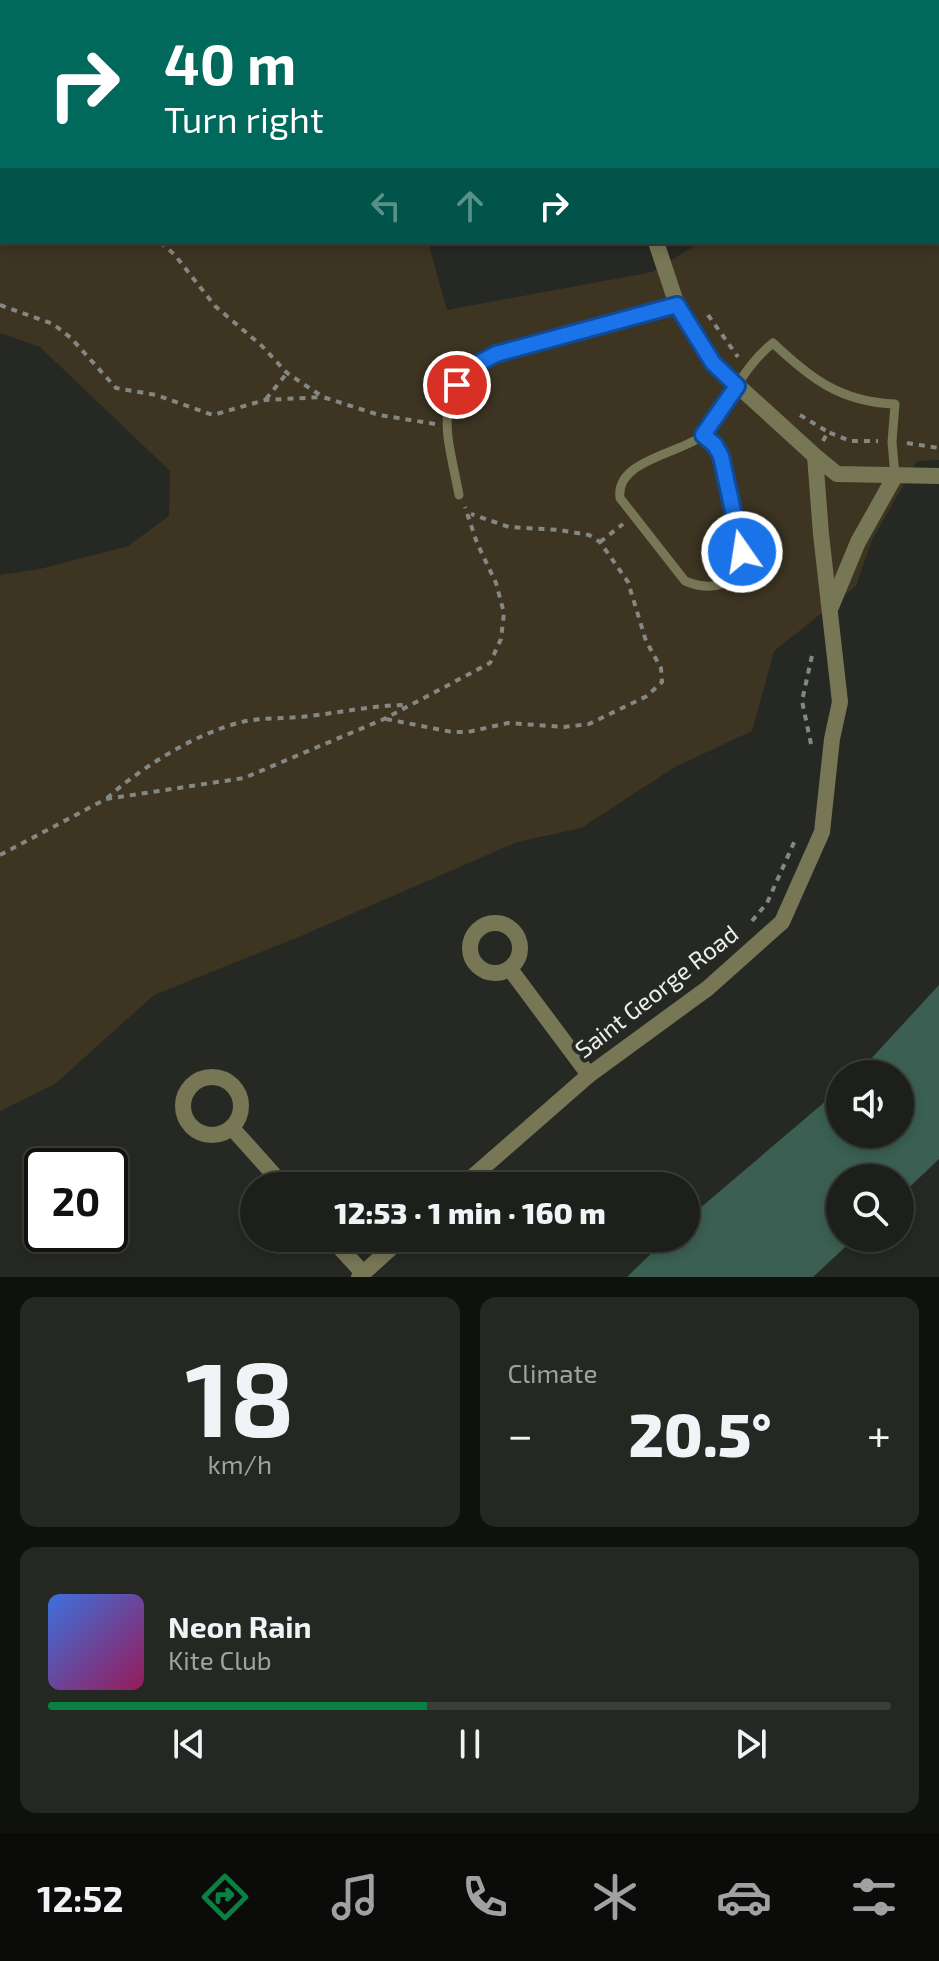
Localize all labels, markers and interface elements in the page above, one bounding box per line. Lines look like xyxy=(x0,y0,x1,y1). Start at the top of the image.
text: 40 m xyxy=(164,29,296,96)
icon: right xyxy=(32,32,136,136)
text: Turn right xyxy=(164,97,324,140)
icon: left xyxy=(364,184,408,228)
icon: ahead xyxy=(448,184,492,228)
icon: right xyxy=(532,184,576,228)
pin xyxy=(423,351,491,419)
icon: arrive xyxy=(435,363,479,407)
position arrow xyxy=(700,510,784,594)
street label: Saint George Road xyxy=(569,918,743,1063)
map controls xyxy=(826,1060,914,1252)
button: sound xyxy=(826,1060,914,1148)
speed limit sign: 20 xyxy=(24,1148,128,1252)
button: search xyxy=(826,1164,914,1252)
text: 12:53 · 1 min · 160 m xyxy=(334,1194,606,1230)
text: 18 xyxy=(185,1333,295,1458)
text: Climate xyxy=(508,1357,597,1388)
text: 20.5° xyxy=(628,1397,772,1469)
text: − xyxy=(508,1407,533,1460)
text: + xyxy=(867,1407,891,1460)
text: km/h xyxy=(207,1448,272,1479)
text: Neon Rain xyxy=(168,1608,312,1644)
text: Kite Club xyxy=(168,1644,272,1675)
icon: previous xyxy=(167,1722,211,1766)
icon: pause xyxy=(448,1722,492,1766)
icon: next xyxy=(729,1722,773,1766)
icon: directions xyxy=(197,1869,253,1925)
icon: music xyxy=(327,1869,383,1925)
icon: phone xyxy=(457,1869,513,1925)
icon: climate xyxy=(587,1869,643,1925)
icon: car xyxy=(716,1869,772,1925)
icon: filters xyxy=(846,1869,902,1925)
text: 12:52 xyxy=(37,1876,123,1919)

